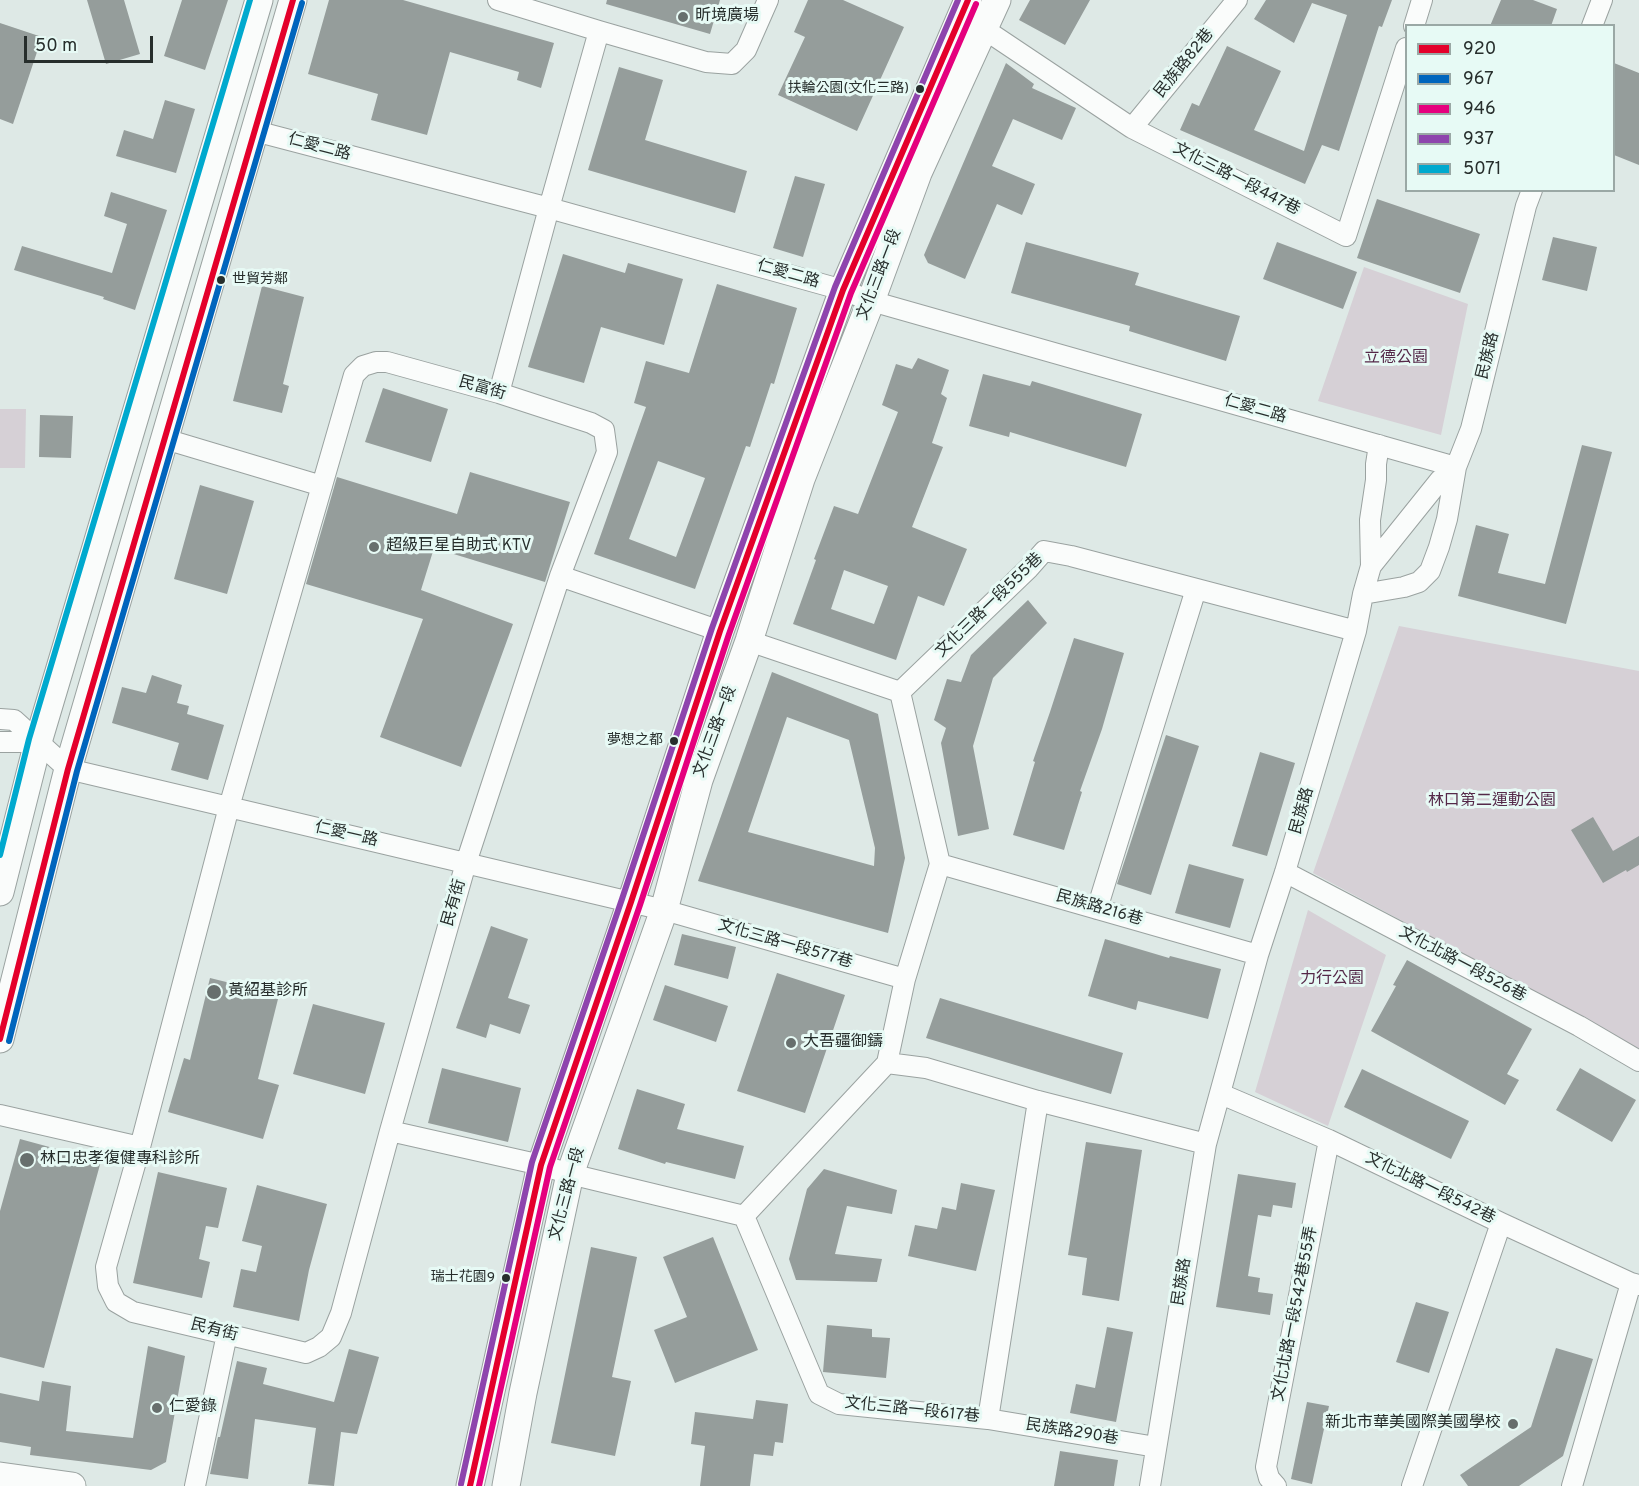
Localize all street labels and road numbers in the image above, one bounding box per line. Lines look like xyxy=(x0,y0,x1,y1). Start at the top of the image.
street label: 民族路82巷 xyxy=(1151,26,1219,102)
street label: 仁愛二路 xyxy=(286,130,352,166)
street label: 文化三路一段447巷 xyxy=(1169,140,1303,220)
street label: 文化三路一段 xyxy=(854,227,906,323)
street label: 仁愛二路 xyxy=(755,257,821,293)
street label: 民族路 xyxy=(1474,330,1504,382)
street label: 民富街 xyxy=(456,373,508,405)
street label: 仁愛二路 xyxy=(1222,392,1288,428)
street label: 文化三路一段555巷 xyxy=(932,550,1048,662)
street label: 文化三路一段 xyxy=(691,684,741,780)
street label: 民族路 xyxy=(1287,785,1319,837)
street label: 仁愛一路 xyxy=(313,818,379,852)
street label: 民有街 xyxy=(439,877,471,929)
street label: 民族路216巷 xyxy=(1053,887,1145,931)
street label: 文化三路一段577巷 xyxy=(716,917,854,973)
street label: 文化北路一段526巷 xyxy=(1395,923,1529,1007)
street label: 文化三路一段 xyxy=(546,1145,590,1243)
street label: 文化北路一段542巷 xyxy=(1362,1149,1498,1229)
street label: 文化北路一段542巷55弄 xyxy=(1270,1225,1322,1403)
street label: 民族路 xyxy=(1170,1257,1196,1307)
street label: 民有街 xyxy=(188,1316,240,1346)
street label: 文化三路一段617巷 xyxy=(843,1394,981,1428)
street label: 民族路290巷 xyxy=(1024,1416,1120,1450)

